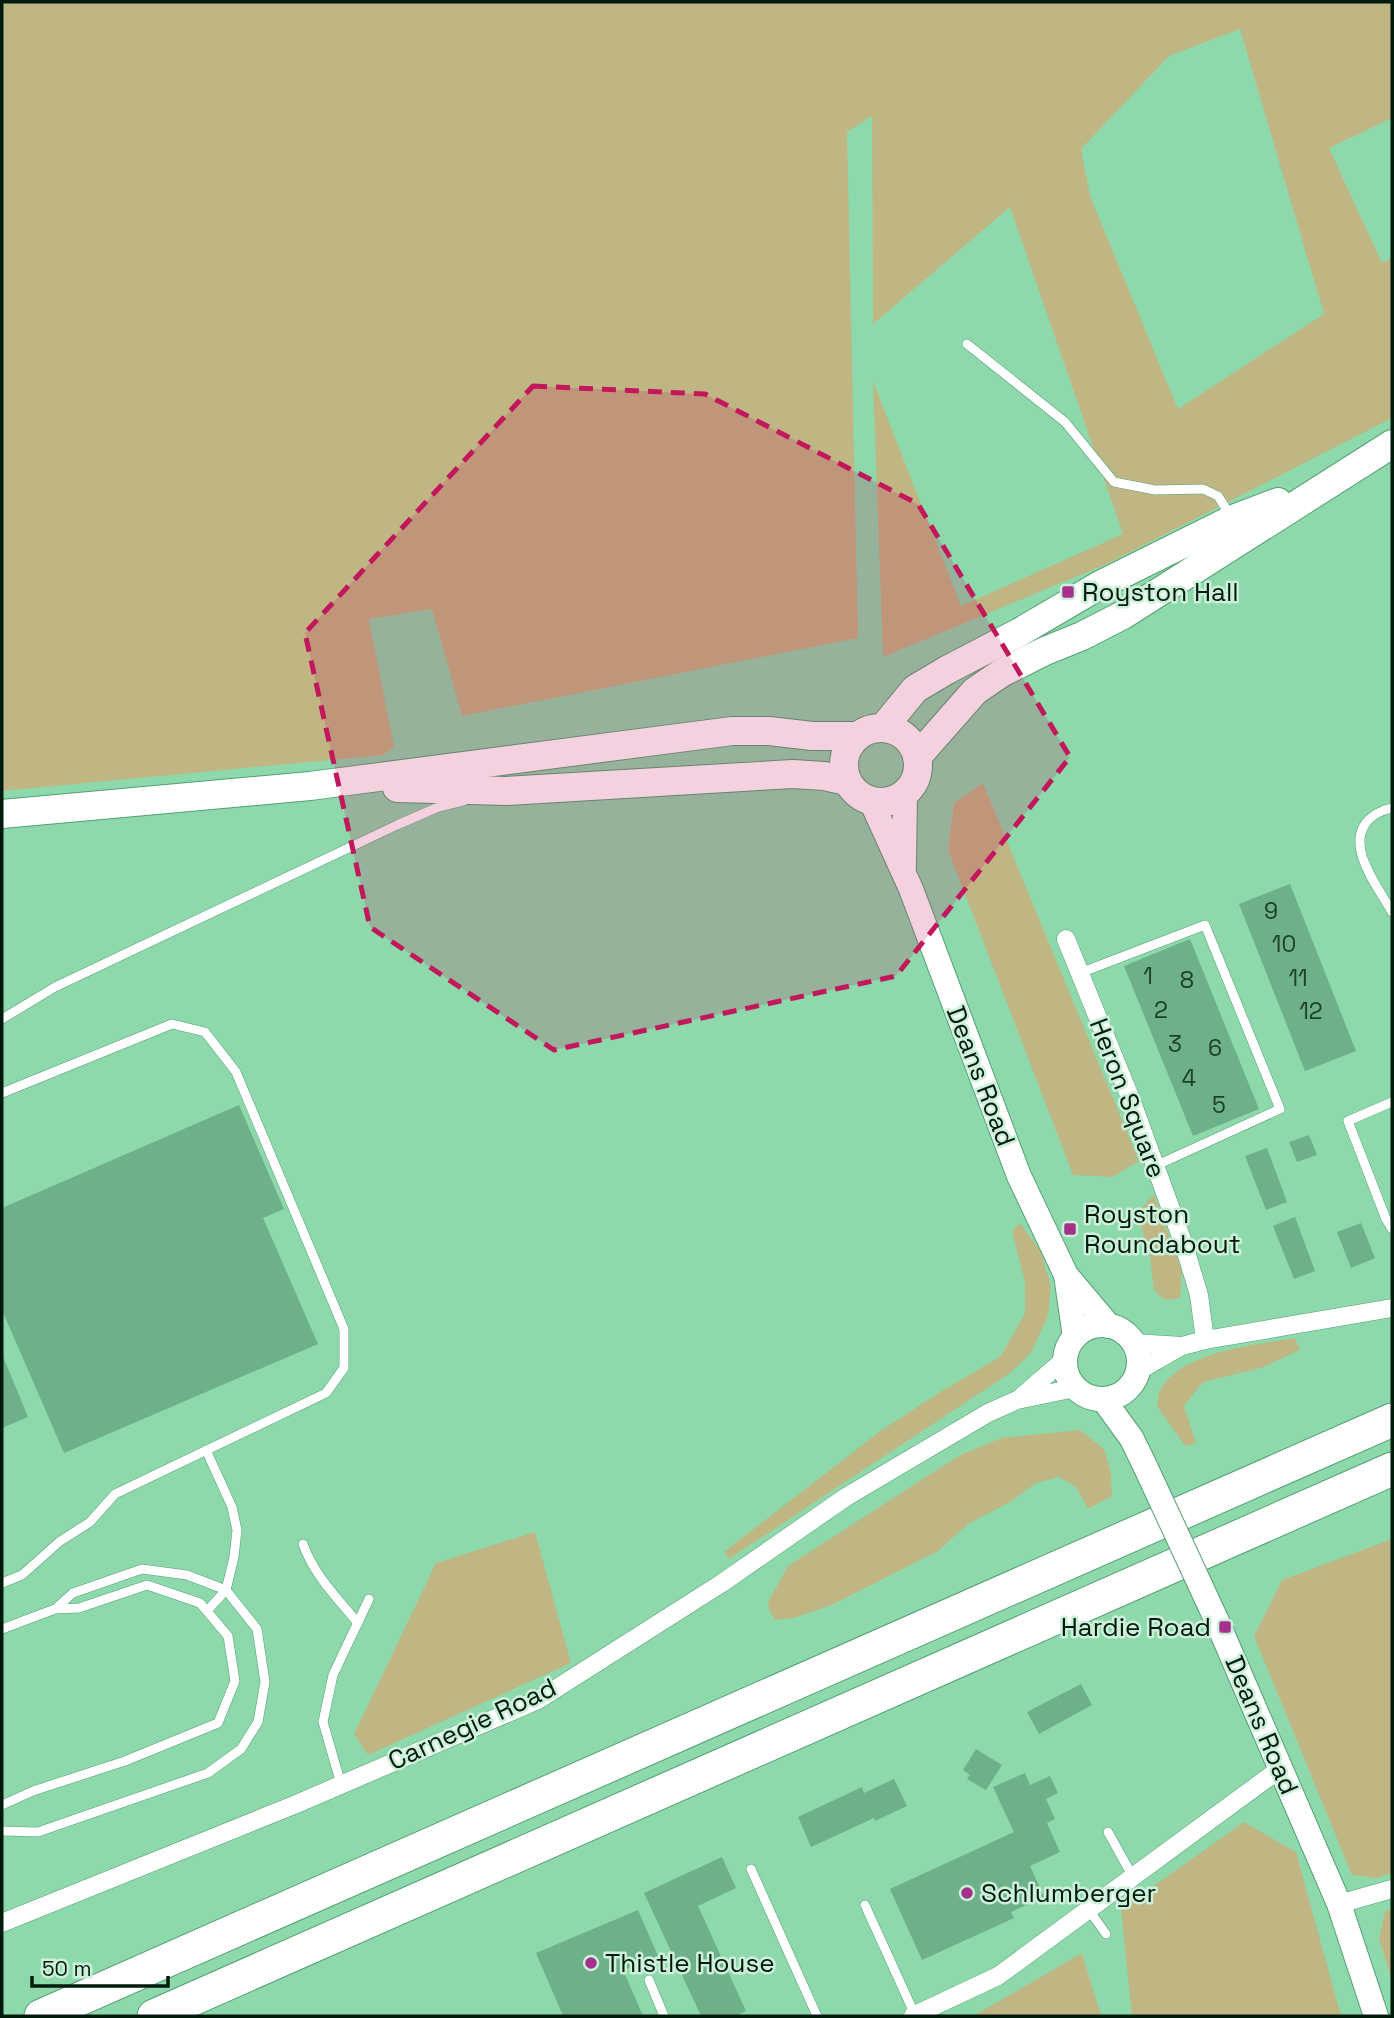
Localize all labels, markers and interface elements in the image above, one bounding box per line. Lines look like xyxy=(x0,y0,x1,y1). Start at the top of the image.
place label: Royston Hall xyxy=(1082,575,1239,609)
marker: Royston Hall xyxy=(1060,584,1076,600)
house number: 9 xyxy=(1264,896,1278,926)
house number: 10 xyxy=(1272,929,1296,959)
house number: 1 xyxy=(1143,961,1153,991)
house number: 11 xyxy=(1288,963,1308,993)
house number: 8 xyxy=(1180,965,1194,995)
house number: 2 xyxy=(1154,995,1168,1025)
house number: 12 xyxy=(1299,996,1323,1026)
street label: Deans Road xyxy=(939,1001,1023,1151)
street label: Heron Square xyxy=(1082,1013,1174,1183)
house number: 3 xyxy=(1168,1029,1182,1059)
house number: 6 xyxy=(1208,1033,1222,1063)
house number: 4 xyxy=(1182,1063,1196,1093)
house number: 5 xyxy=(1212,1090,1226,1120)
place label: Royston Roundabout xyxy=(1084,1197,1241,1261)
marker: Royston Roundabout xyxy=(1062,1221,1078,1237)
place label: Hardie Road xyxy=(1061,1610,1211,1644)
marker: Hardie Road xyxy=(1217,1619,1233,1635)
street label: Deans Road xyxy=(1217,1650,1307,1800)
street label: Carnegie Road xyxy=(382,1670,562,1778)
place label: Schlumberger xyxy=(981,1876,1156,1910)
marker: Schlumberger xyxy=(959,1885,975,1901)
scale bar xyxy=(32,1944,168,1988)
place label: Thistle House xyxy=(605,1946,775,1980)
text: 50 m xyxy=(42,1955,92,1982)
marker: Thistle House xyxy=(583,1955,599,1971)

